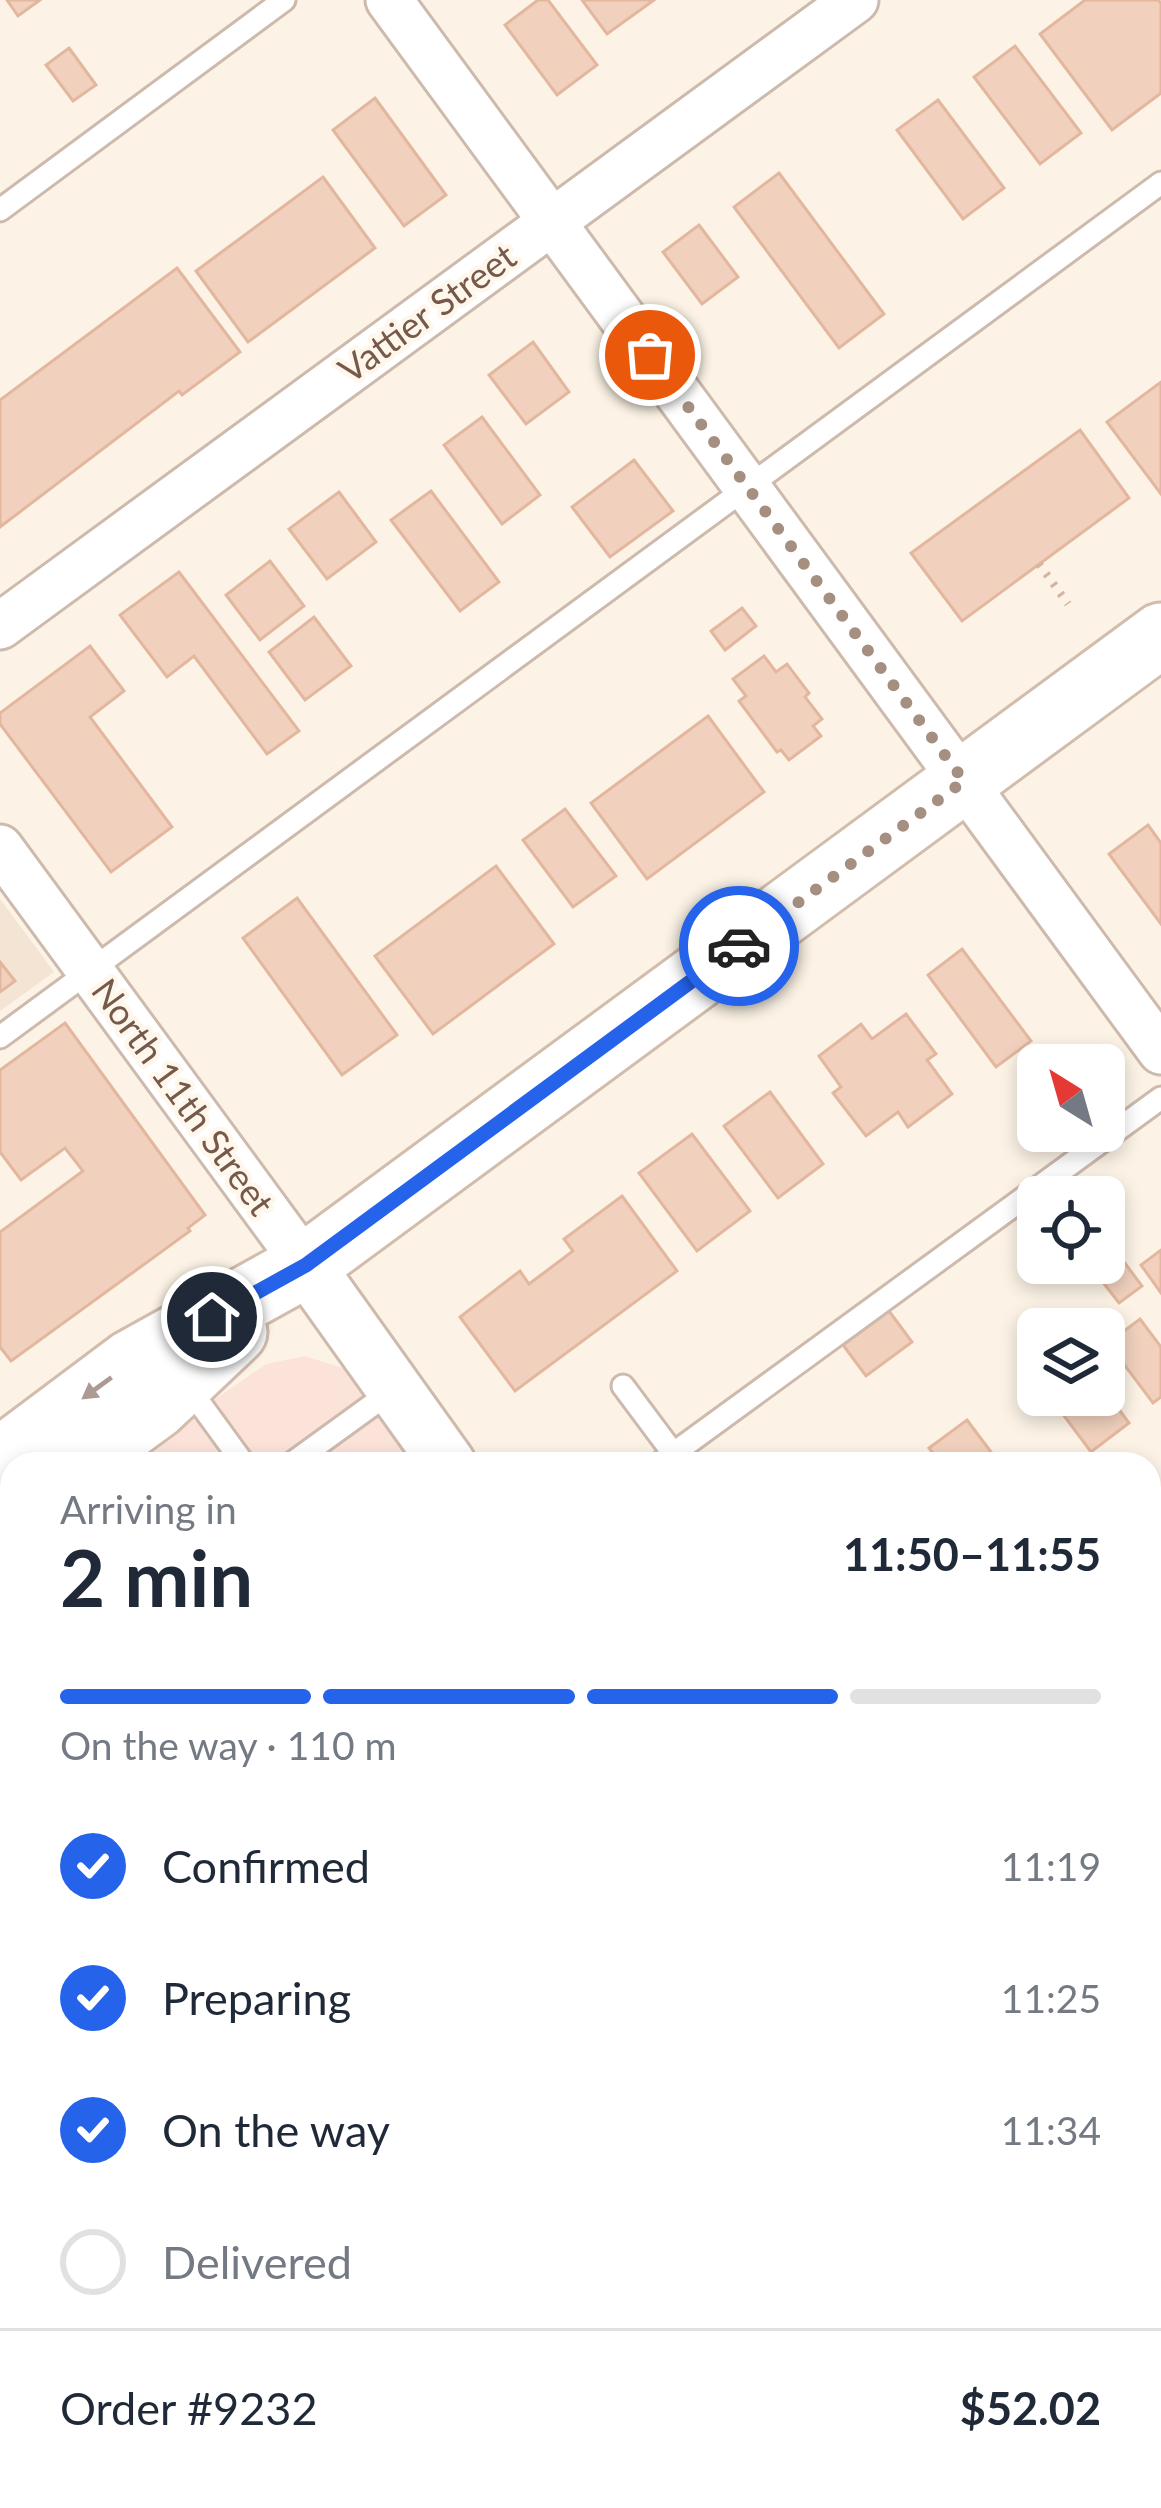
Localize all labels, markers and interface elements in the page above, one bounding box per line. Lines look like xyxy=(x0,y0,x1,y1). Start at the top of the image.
street label: Vattier Street xyxy=(329,233,524,391)
pin xyxy=(599,304,701,406)
icon: bag xyxy=(617,322,683,388)
courier xyxy=(679,886,799,1006)
icon: car xyxy=(706,913,772,979)
street label: North 11th Street xyxy=(83,970,284,1223)
north arrow xyxy=(1017,1044,1125,1152)
map controls xyxy=(1017,1044,1125,1416)
button: locate xyxy=(1017,1176,1125,1284)
pin xyxy=(161,1266,263,1368)
icon: home xyxy=(179,1284,245,1350)
button: layers xyxy=(1017,1308,1125,1416)
one-way arrow xyxy=(81,1375,112,1399)
text: Arriving in xyxy=(60,1486,237,1532)
text: 11:50–11:55 xyxy=(843,1527,1101,1581)
text: 2 min xyxy=(60,1530,253,1624)
text: On the way · 110 m xyxy=(60,1722,397,1768)
icon: check xyxy=(60,1833,126,1899)
text: Confirmed xyxy=(162,1839,370,1893)
text: 11:19 xyxy=(1001,1843,1101,1889)
icon: check xyxy=(60,1965,126,2031)
text: Preparing xyxy=(162,1971,351,2025)
text: 11:25 xyxy=(1001,1975,1101,2021)
icon: check xyxy=(60,2097,126,2163)
text: On the way xyxy=(162,2103,390,2157)
text: 11:34 xyxy=(1001,2107,1101,2153)
text: Delivered xyxy=(162,2235,352,2289)
text: Order #9232 xyxy=(60,2381,318,2435)
text: $52.02 xyxy=(960,2381,1101,2435)

